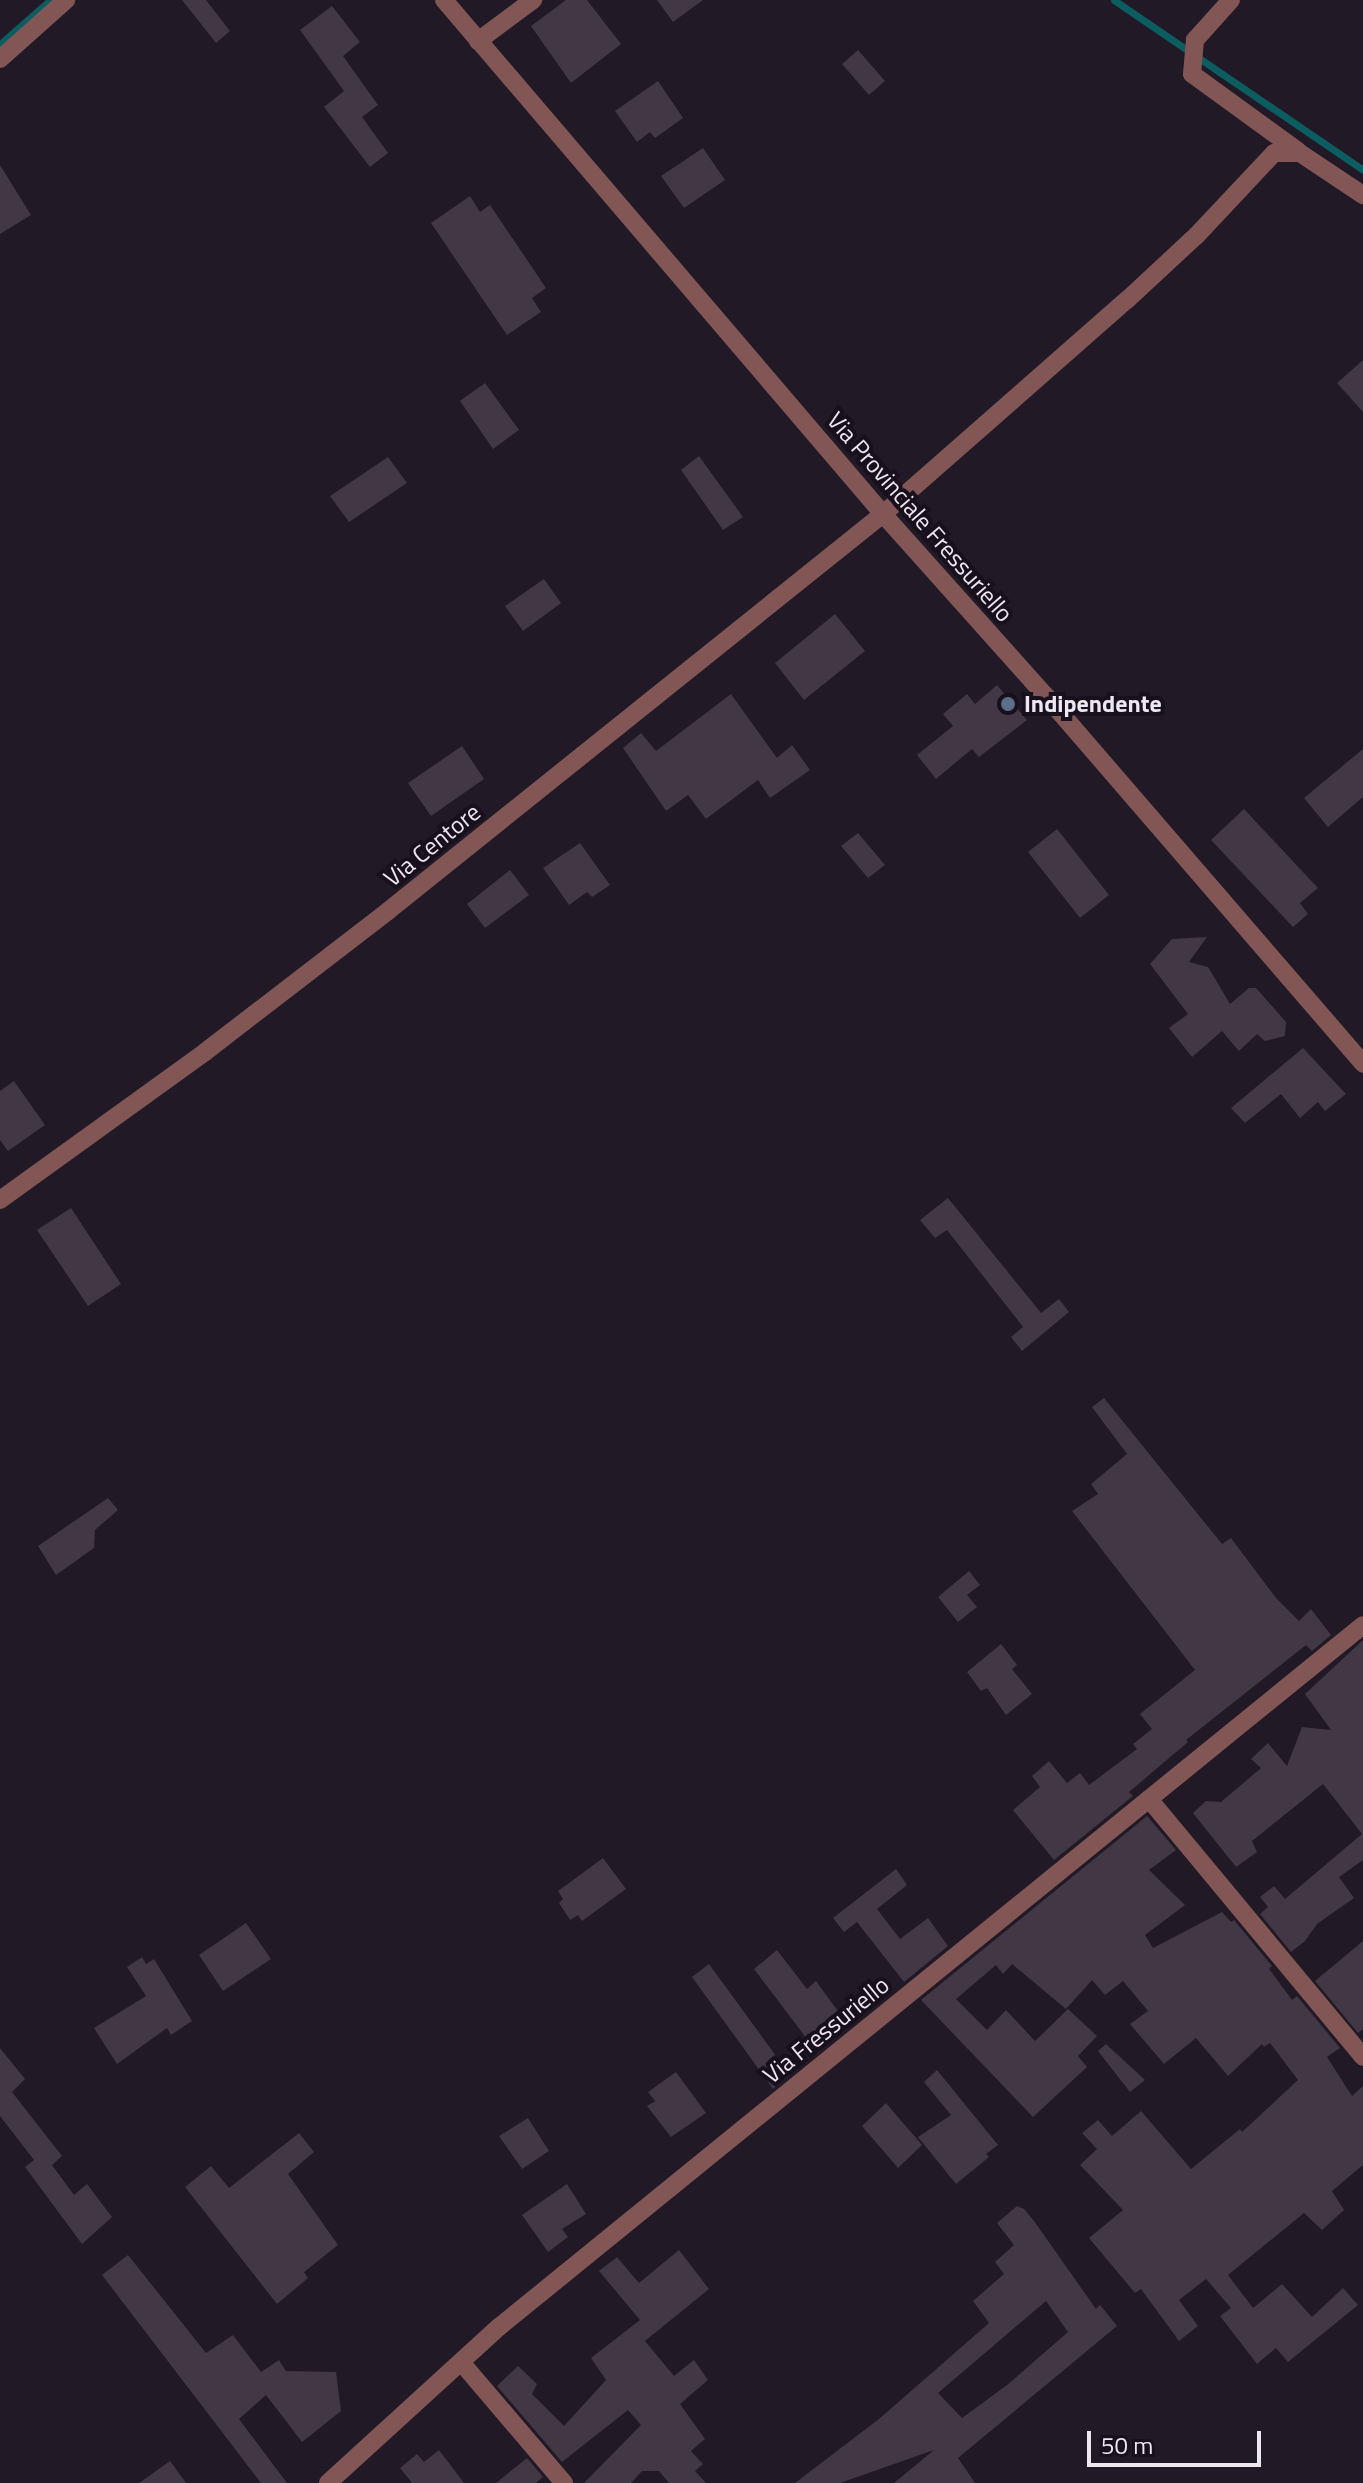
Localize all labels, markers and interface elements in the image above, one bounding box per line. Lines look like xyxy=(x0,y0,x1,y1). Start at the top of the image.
street label: Via Provinciale Fressuriello xyxy=(821,406,1019,628)
place label: Indipendente xyxy=(1024,690,1162,718)
marker: Indipendente xyxy=(999,695,1017,713)
street label: Via Centore xyxy=(378,797,486,893)
street label: Via Fressuriello xyxy=(757,1971,895,2089)
scale bar xyxy=(1091,2415,1265,2465)
text: 50 m xyxy=(1101,2427,1153,2463)

